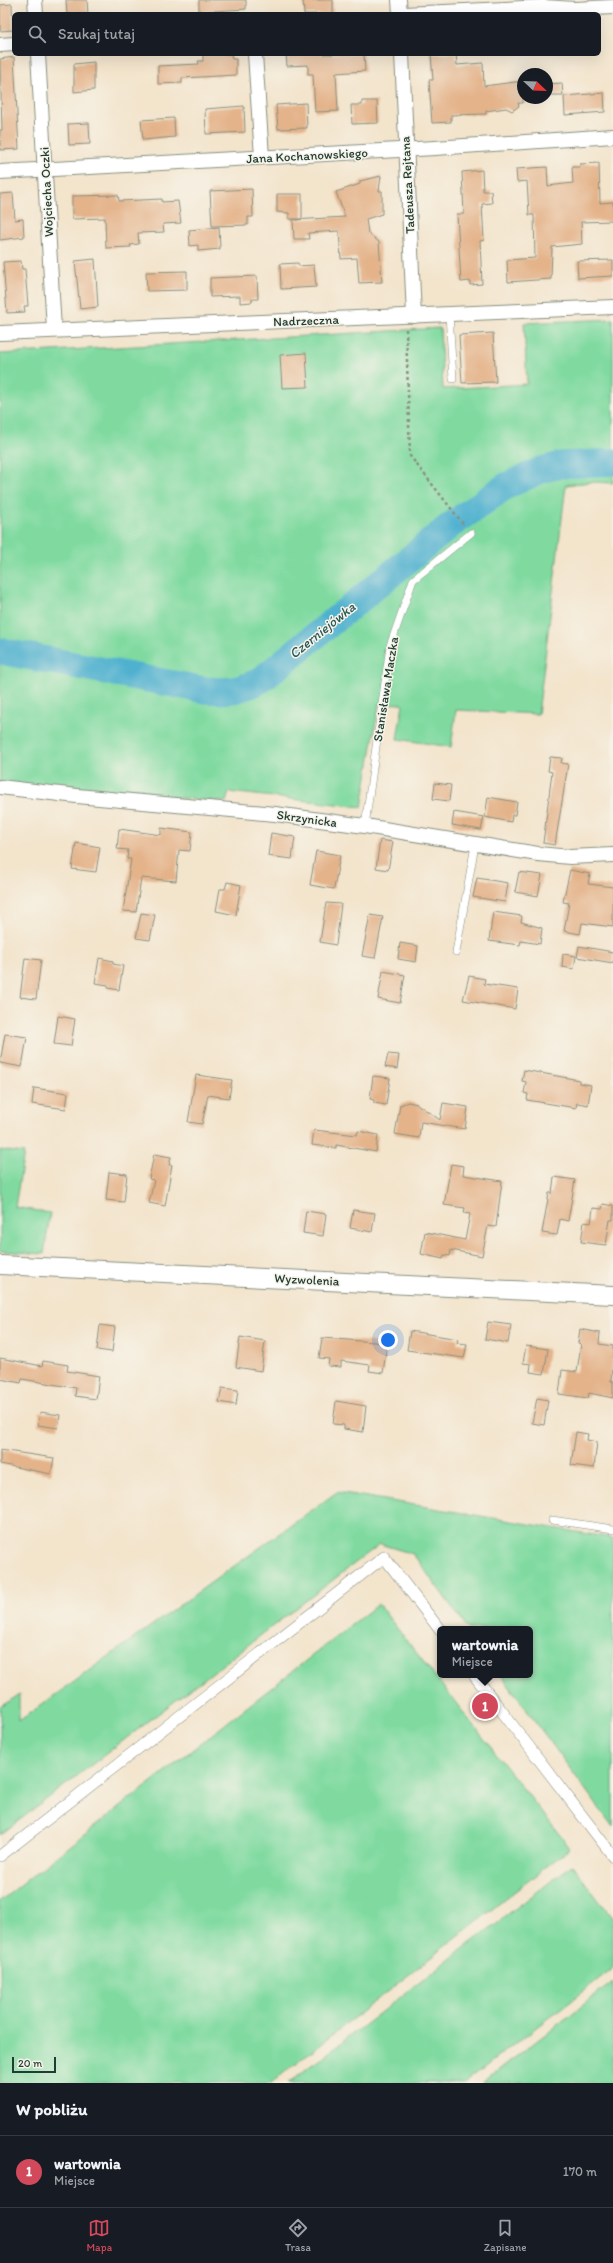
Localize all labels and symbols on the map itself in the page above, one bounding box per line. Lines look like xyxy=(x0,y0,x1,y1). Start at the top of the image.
north arrow xyxy=(517,68,553,104)
street label: Tadeusza Rejtana xyxy=(397,135,418,234)
street label: Jana Kochanowskiego xyxy=(246,145,369,166)
street label: Wojciecha Oczki xyxy=(37,147,56,237)
street label: Nadrzeczna xyxy=(273,312,339,329)
water label: Czerniejówka xyxy=(286,598,359,662)
street label: Stanisława Maczka xyxy=(370,635,401,743)
street label: Skrzynicka xyxy=(276,807,339,830)
street label: Wyzwolenia xyxy=(274,1270,340,1289)
your location xyxy=(378,1330,398,1350)
pin: 1 xyxy=(472,1691,498,1721)
scale bar xyxy=(12,2055,56,2074)

